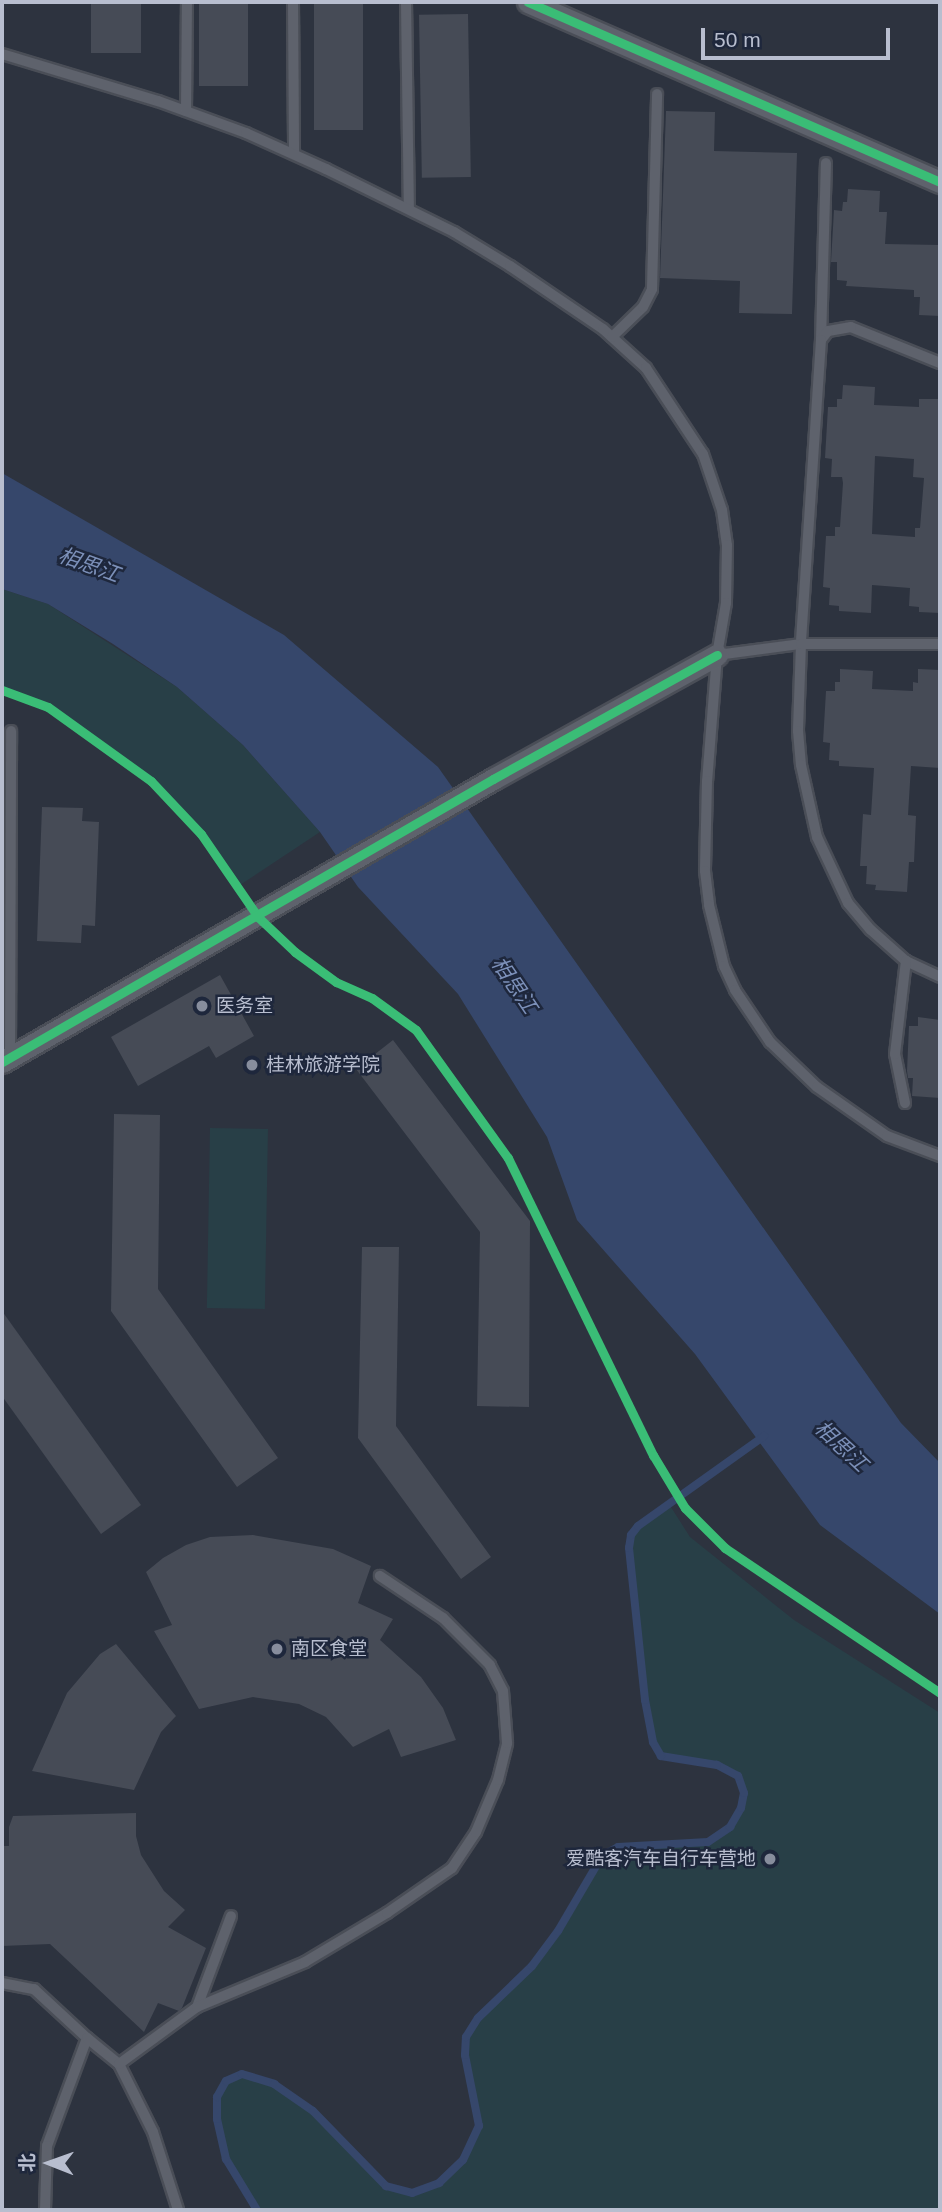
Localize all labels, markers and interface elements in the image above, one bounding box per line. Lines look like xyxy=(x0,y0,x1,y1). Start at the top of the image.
scale bar xyxy=(704,14,893,58)
text: 50 m xyxy=(714,28,761,51)
water label: 相思江 xyxy=(55,542,123,588)
water label: 相思江 xyxy=(486,952,542,1018)
place label: 医务室 xyxy=(216,995,273,1017)
marker: 医务室 xyxy=(194,998,210,1014)
place label: 桂林旅游学院 xyxy=(266,1054,380,1076)
marker: 桂林旅游学院 xyxy=(244,1057,260,1073)
water label: 相思江 xyxy=(809,1415,873,1477)
place label: 南区食堂 xyxy=(291,1638,367,1660)
marker: 南区食堂 xyxy=(269,1641,285,1657)
place label: 爱酷客汽车自行车营地 xyxy=(566,1848,756,1870)
marker: 爱酷客汽车自行车营地 xyxy=(762,1851,778,1867)
north arrow xyxy=(14,2128,84,2198)
text: 北 xyxy=(17,2153,38,2172)

